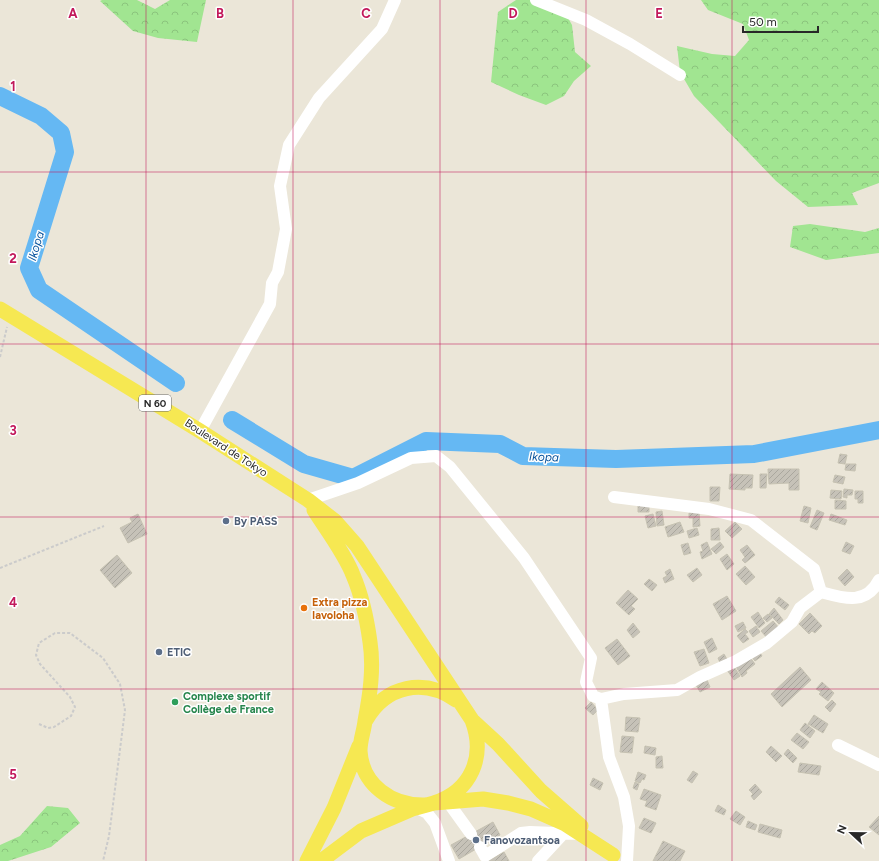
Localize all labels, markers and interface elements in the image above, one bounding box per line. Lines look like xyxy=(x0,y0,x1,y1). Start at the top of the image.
text: A xyxy=(68,6,78,21)
text: B xyxy=(216,6,224,21)
text: C xyxy=(361,6,371,21)
text: D xyxy=(508,6,518,21)
text: E xyxy=(655,6,663,21)
scale bar xyxy=(743,8,818,34)
text: 50 m xyxy=(749,15,777,29)
text: 1 xyxy=(10,79,16,94)
water label: Ikopa xyxy=(25,230,47,262)
text: 2 xyxy=(9,251,17,266)
road number: N 60 xyxy=(139,395,171,411)
street label: Boulevard de Tokyo xyxy=(182,416,270,480)
text: 3 xyxy=(9,423,17,438)
water label: Ikopa xyxy=(529,449,559,465)
place label: By PASS xyxy=(234,515,278,528)
marker: By PASS xyxy=(221,516,231,526)
text: 4 xyxy=(9,595,17,610)
place label: Extra pizza Iavoloha xyxy=(312,596,367,622)
marker: Extra pizza Iavoloha xyxy=(299,603,309,613)
place label: ETIC xyxy=(167,646,191,659)
marker: ETIC xyxy=(154,647,164,657)
place label: Complexe sportif Collège de France xyxy=(183,690,274,716)
marker: Complexe sportif Collège de France xyxy=(170,697,180,707)
text: 5 xyxy=(9,767,17,782)
north arrow xyxy=(831,813,871,853)
text: N xyxy=(835,823,850,836)
place label: Fanovozantsoa xyxy=(484,834,560,847)
marker: Fanovozantsoa xyxy=(471,835,481,845)

